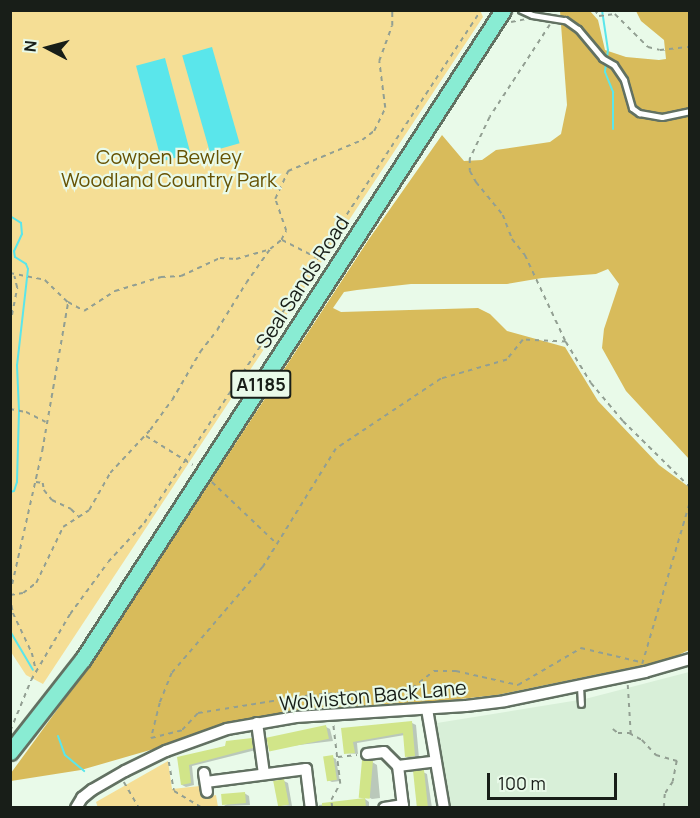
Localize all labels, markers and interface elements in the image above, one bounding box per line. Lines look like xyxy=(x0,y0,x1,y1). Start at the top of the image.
north arrow xyxy=(18,18,78,78)
text: N xyxy=(19,39,42,53)
park label: Cowpen Bewley Woodland Country Park xyxy=(61,145,277,192)
street label: Seal Sands Road xyxy=(250,211,354,353)
road number: A1185 xyxy=(230,369,292,399)
street label: Wolviston Back Lane xyxy=(278,675,468,715)
scale bar xyxy=(490,761,620,799)
text: 100 m xyxy=(498,771,546,795)

